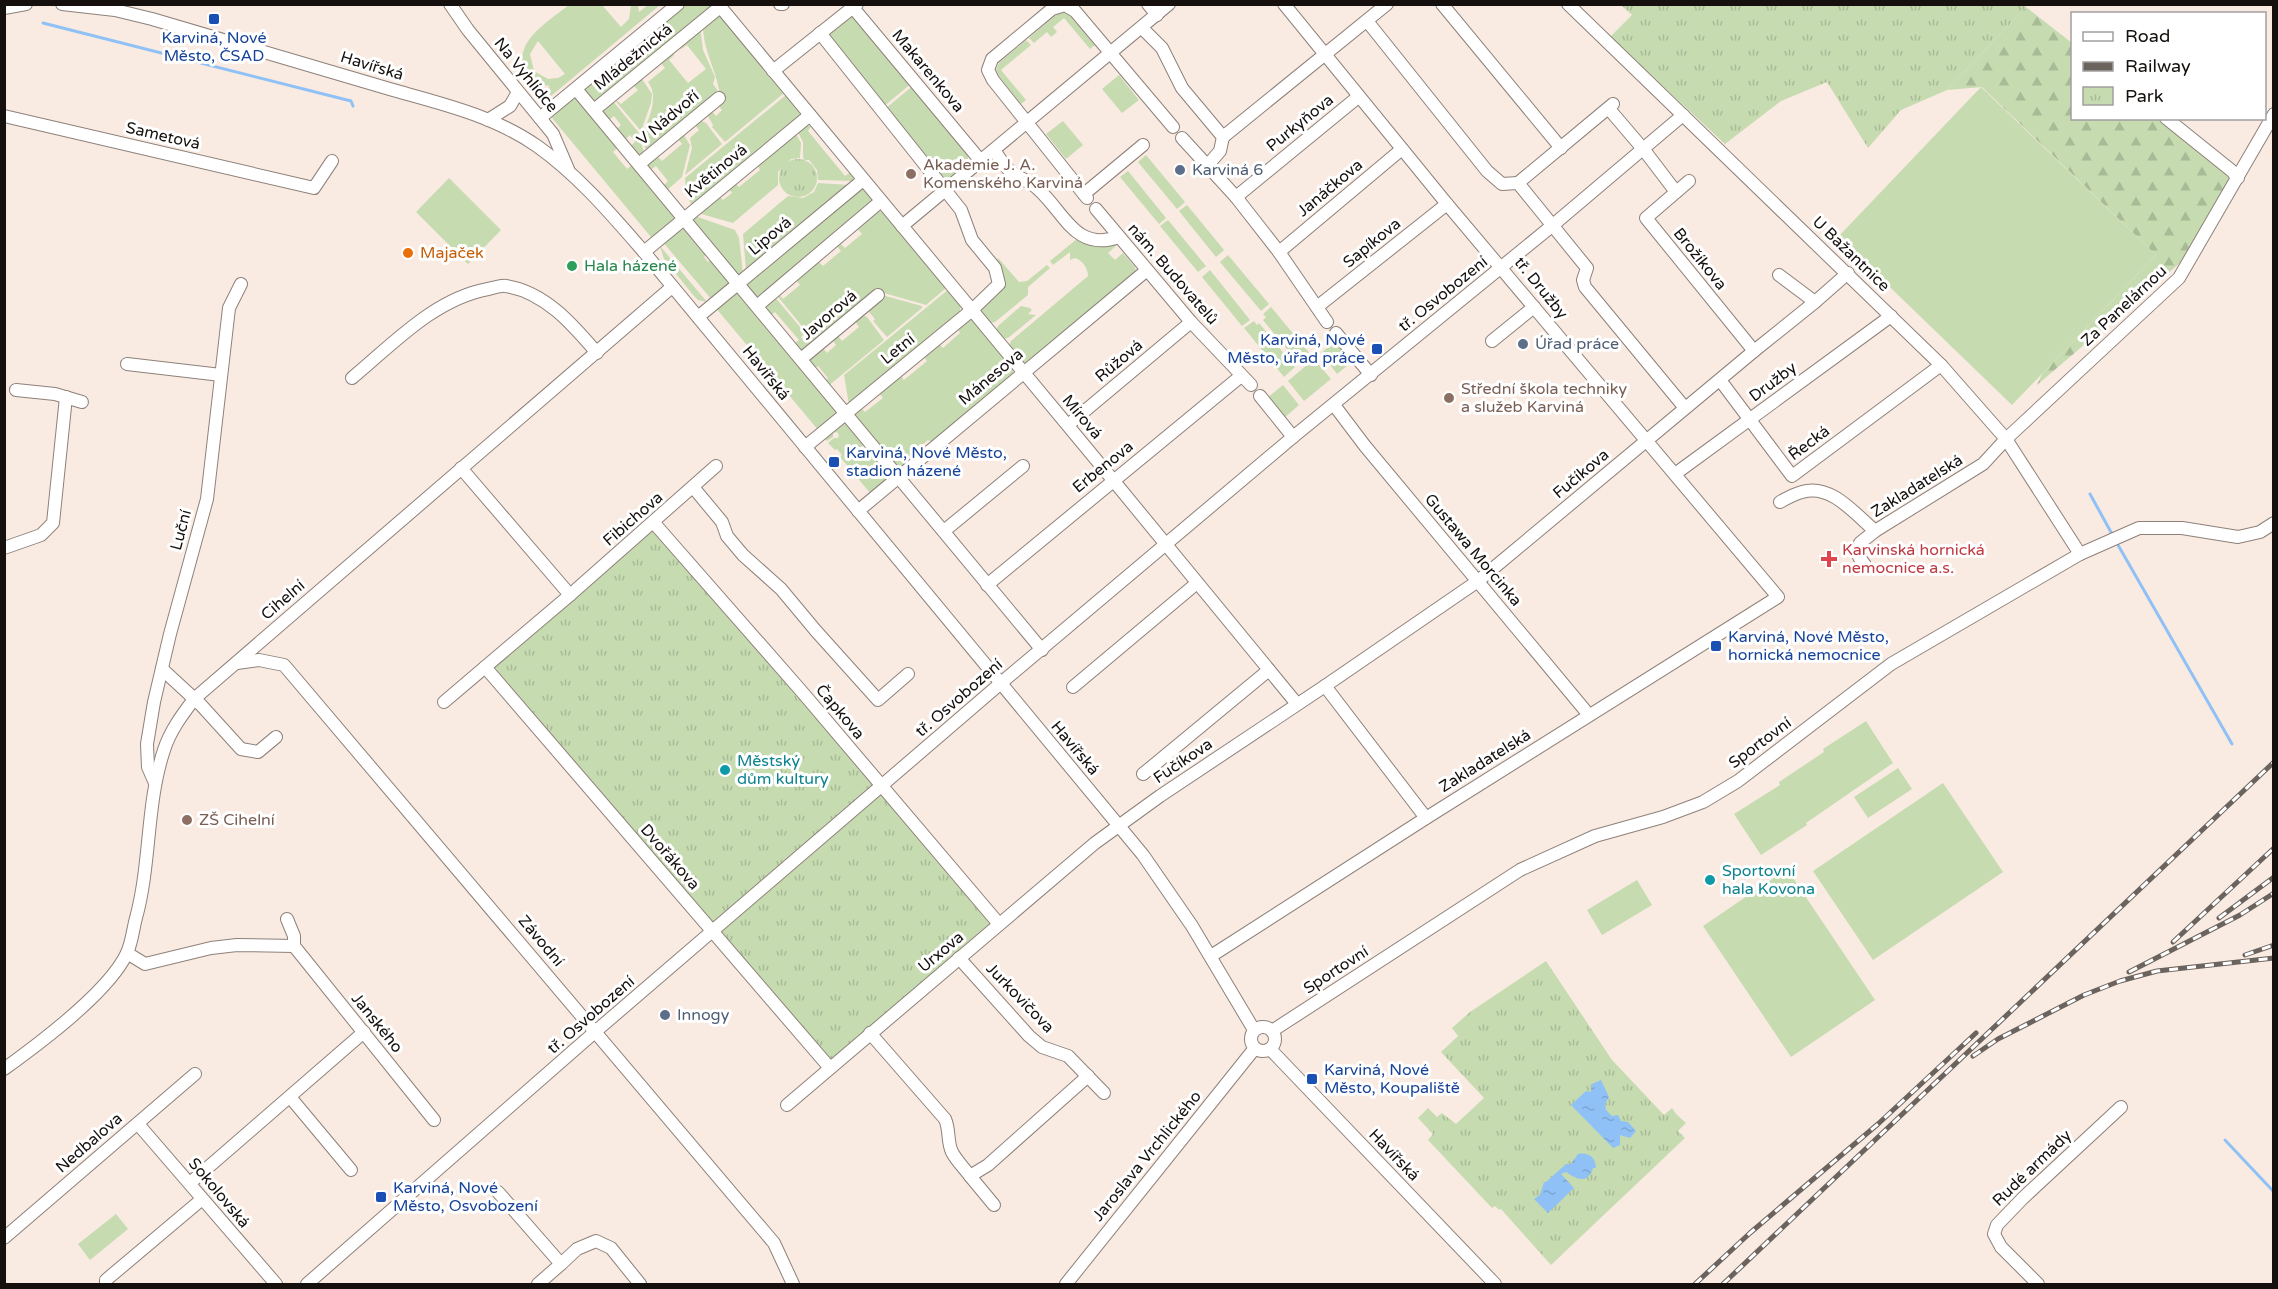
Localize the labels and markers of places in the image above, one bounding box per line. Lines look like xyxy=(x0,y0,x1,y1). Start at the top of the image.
marker: Karviná, Nové Město, ČSAD xyxy=(207,12,221,26)
place label: Karviná, Nové Město, ČSAD xyxy=(161,28,267,66)
place label: Akademie J. A. Komenského Karviná xyxy=(923,155,1083,193)
place label: Karviná 6 xyxy=(1192,160,1263,180)
marker: Karviná 6 xyxy=(1173,163,1187,177)
marker: Akademie J. A. Komenského Karviná xyxy=(904,167,918,181)
place label: Majaček xyxy=(420,243,484,263)
marker: Majaček xyxy=(401,246,415,260)
place label: Hala házené xyxy=(584,256,677,276)
marker: Hala házené xyxy=(565,259,579,273)
place label: Karviná, Nové Město, úřad práce xyxy=(1227,330,1365,368)
place label: Úřad práce xyxy=(1535,334,1619,354)
marker: Úřad práce xyxy=(1516,337,1530,351)
marker: Karviná, Nové Město, úřad práce xyxy=(1370,342,1384,356)
place label: Střední škola techniky a služeb Karviná xyxy=(1461,379,1627,417)
marker: Střední škola techniky a služeb Karviná xyxy=(1442,391,1456,405)
place label: Karviná, Nové Město, stadion házené xyxy=(846,443,1007,481)
marker: Karviná, Nové Město, stadion házené xyxy=(827,455,841,469)
place label: Karvinská hornická nemocnice a.s. xyxy=(1842,540,1985,578)
marker: Karvinská hornická nemocnice a.s. xyxy=(1820,550,1838,568)
place label: Karviná, Nové Město, hornická nemocnice xyxy=(1728,627,1889,665)
marker: Karviná, Nové Město, hornická nemocnice xyxy=(1709,639,1723,653)
place label: Městský dům kultury xyxy=(737,751,829,789)
marker: Městský dům kultury xyxy=(718,763,732,777)
place label: ZŠ Cihelní xyxy=(199,810,275,830)
marker: ZŠ Cihelní xyxy=(180,813,194,827)
place label: Sportovní hala Kovona xyxy=(1722,861,1815,899)
marker: Sportovní hala Kovona xyxy=(1703,873,1717,887)
place label: Innogy xyxy=(677,1005,730,1025)
marker: Innogy xyxy=(658,1008,672,1022)
place label: Karviná, Nové Město, Koupaliště xyxy=(1324,1060,1460,1098)
marker: Karviná, Nové Město, Koupaliště xyxy=(1305,1072,1319,1086)
place label: Karviná, Nové Město, Osvobození xyxy=(393,1178,538,1216)
marker: Karviná, Nové Město, Osvobození xyxy=(374,1190,388,1204)

